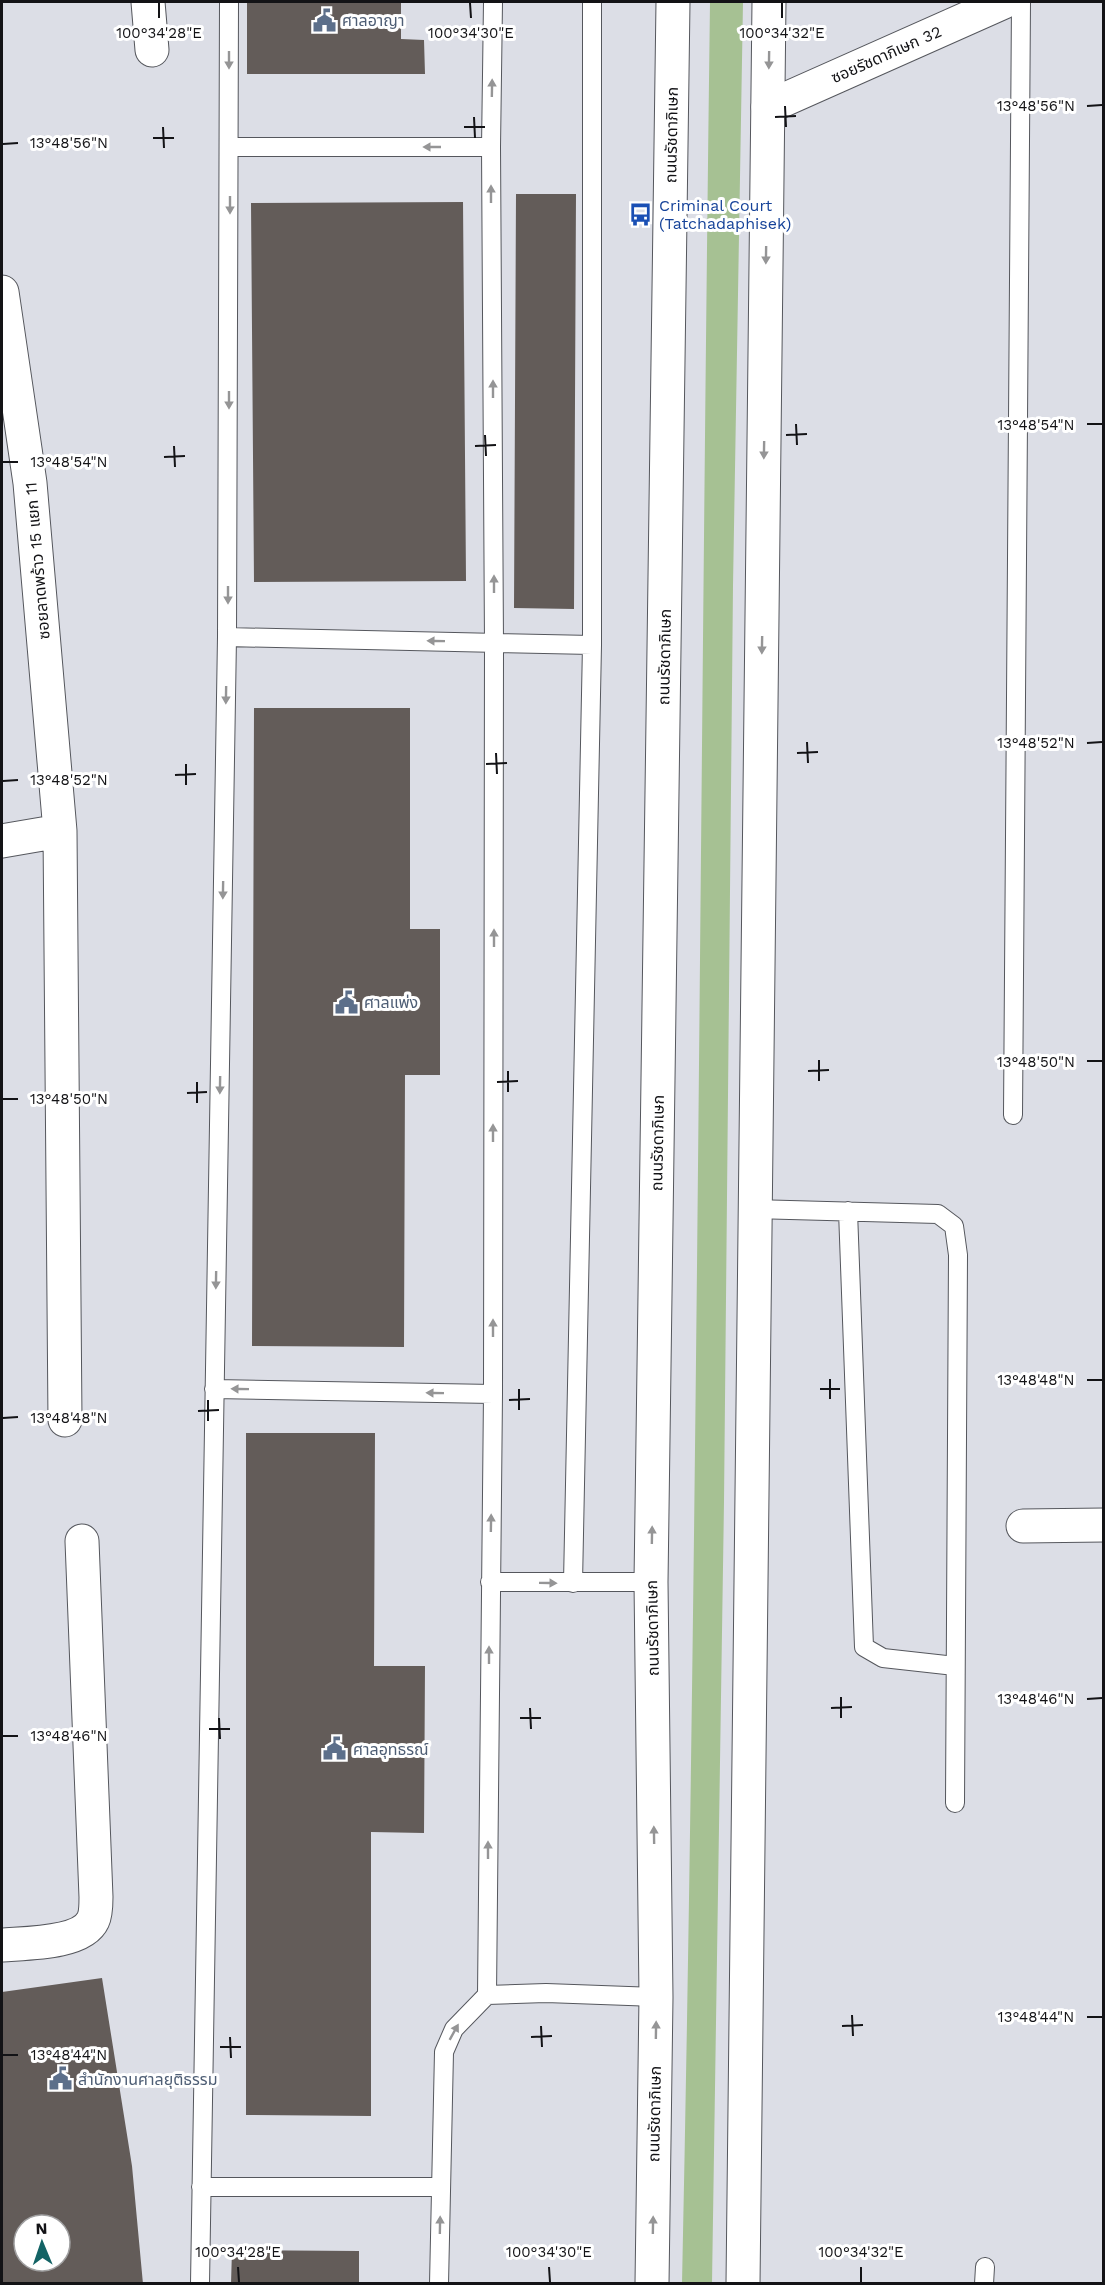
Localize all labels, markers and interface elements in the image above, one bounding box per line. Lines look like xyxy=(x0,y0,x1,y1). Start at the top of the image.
public building icon: ศาลอาญา xyxy=(311,7,337,33)
place label: ศาลอาญา xyxy=(342,11,404,30)
street label: ซอยรัชดาภิเษก 32 xyxy=(828,22,944,87)
text: 100°34'28"E xyxy=(116,24,202,42)
text: 100°34'30"E xyxy=(428,24,514,42)
text: 100°34'32"E xyxy=(739,24,825,42)
one-way arrow xyxy=(224,50,234,69)
one-way arrow xyxy=(764,50,773,69)
one-way arrow xyxy=(487,79,497,98)
street label: ถนนรัชดาภิเษก xyxy=(661,87,682,183)
text: 13°48'56"N xyxy=(997,97,1075,115)
text: 13°48'56"N xyxy=(30,134,108,152)
one-way arrow xyxy=(423,142,442,152)
one-way arrow xyxy=(486,185,496,204)
one-way arrow xyxy=(225,196,234,215)
place label: Criminal Court (Tatchadaphisek) xyxy=(659,196,791,233)
bus stop icon: Criminal Court (Tatchadaphisek) xyxy=(628,201,654,227)
one-way arrow xyxy=(761,245,771,264)
one-way arrow xyxy=(488,380,498,399)
one-way arrow xyxy=(224,391,233,410)
text: 13°48'54"N xyxy=(997,416,1075,434)
one-way arrow xyxy=(759,440,769,459)
text: 13°48'54"N xyxy=(30,453,108,471)
street label: ซอยลาดพร้าว 15 แยก 11 xyxy=(21,482,54,640)
one-way arrow xyxy=(489,575,499,594)
one-way arrow xyxy=(223,586,232,605)
street label: ถนนรัชดาภิเษก xyxy=(654,609,675,705)
one-way arrow xyxy=(757,635,767,654)
one-way arrow xyxy=(426,637,445,646)
one-way arrow xyxy=(222,686,231,705)
text: 13°48'52"N xyxy=(997,734,1075,752)
text: 13°48'52"N xyxy=(30,771,108,789)
one-way arrow xyxy=(218,881,228,900)
one-way arrow xyxy=(489,929,499,948)
public building icon: ศาลแพ่ง xyxy=(333,989,359,1015)
place label: ศาลแพ่ง xyxy=(364,993,418,1012)
text: 13°48'50"N xyxy=(997,1053,1075,1071)
one-way arrow xyxy=(215,1076,224,1095)
text: 13°48'50"N xyxy=(30,1090,108,1108)
street label: ถนนรัชดาภิเษก xyxy=(647,1095,668,1191)
one-way arrow xyxy=(488,1124,498,1143)
one-way arrow xyxy=(211,1271,221,1290)
one-way arrow xyxy=(488,1319,498,1338)
text: 13°48'48"N xyxy=(997,1371,1075,1389)
one-way arrow xyxy=(230,1384,249,1394)
one-way arrow xyxy=(425,1388,444,1397)
text: 13°48'48"N xyxy=(30,1409,108,1427)
one-way arrow xyxy=(486,1514,495,1533)
one-way arrow xyxy=(647,1526,656,1545)
one-way arrow xyxy=(539,1578,558,1587)
street label: ถนนรัชดาภิเษก xyxy=(642,1580,663,1676)
one-way arrow xyxy=(484,1646,494,1665)
text: 13°48'46"N xyxy=(997,1690,1075,1708)
text: 13°48'46"N xyxy=(30,1727,108,1745)
public building icon: ศาลอุทธรณ์ xyxy=(322,1736,348,1762)
place label: ศาลอุทธรณ์ xyxy=(353,1740,429,1759)
one-way arrow xyxy=(649,1826,659,1845)
one-way arrow xyxy=(483,1841,493,1860)
text: 13°48'44"N xyxy=(998,2008,1074,2026)
one-way arrow xyxy=(651,2021,661,2040)
one-way arrow xyxy=(449,2023,459,2040)
text: 13°48'44"N xyxy=(31,2046,107,2064)
public building icon: สำนักงานศาลยุติธรรม xyxy=(47,2066,73,2092)
street label: ถนนรัชดาภิเษก xyxy=(644,2066,665,2162)
place label: สำนักงานศาลยุติธรรม xyxy=(78,2070,217,2089)
north arrow xyxy=(12,2213,72,2273)
one-way arrow xyxy=(436,2216,445,2235)
one-way arrow xyxy=(648,2216,657,2235)
text: N xyxy=(35,2219,48,2238)
text: 100°34'28"E xyxy=(195,2243,281,2261)
text: 100°34'30"E xyxy=(506,2243,592,2261)
text: 100°34'32"E xyxy=(818,2243,904,2261)

